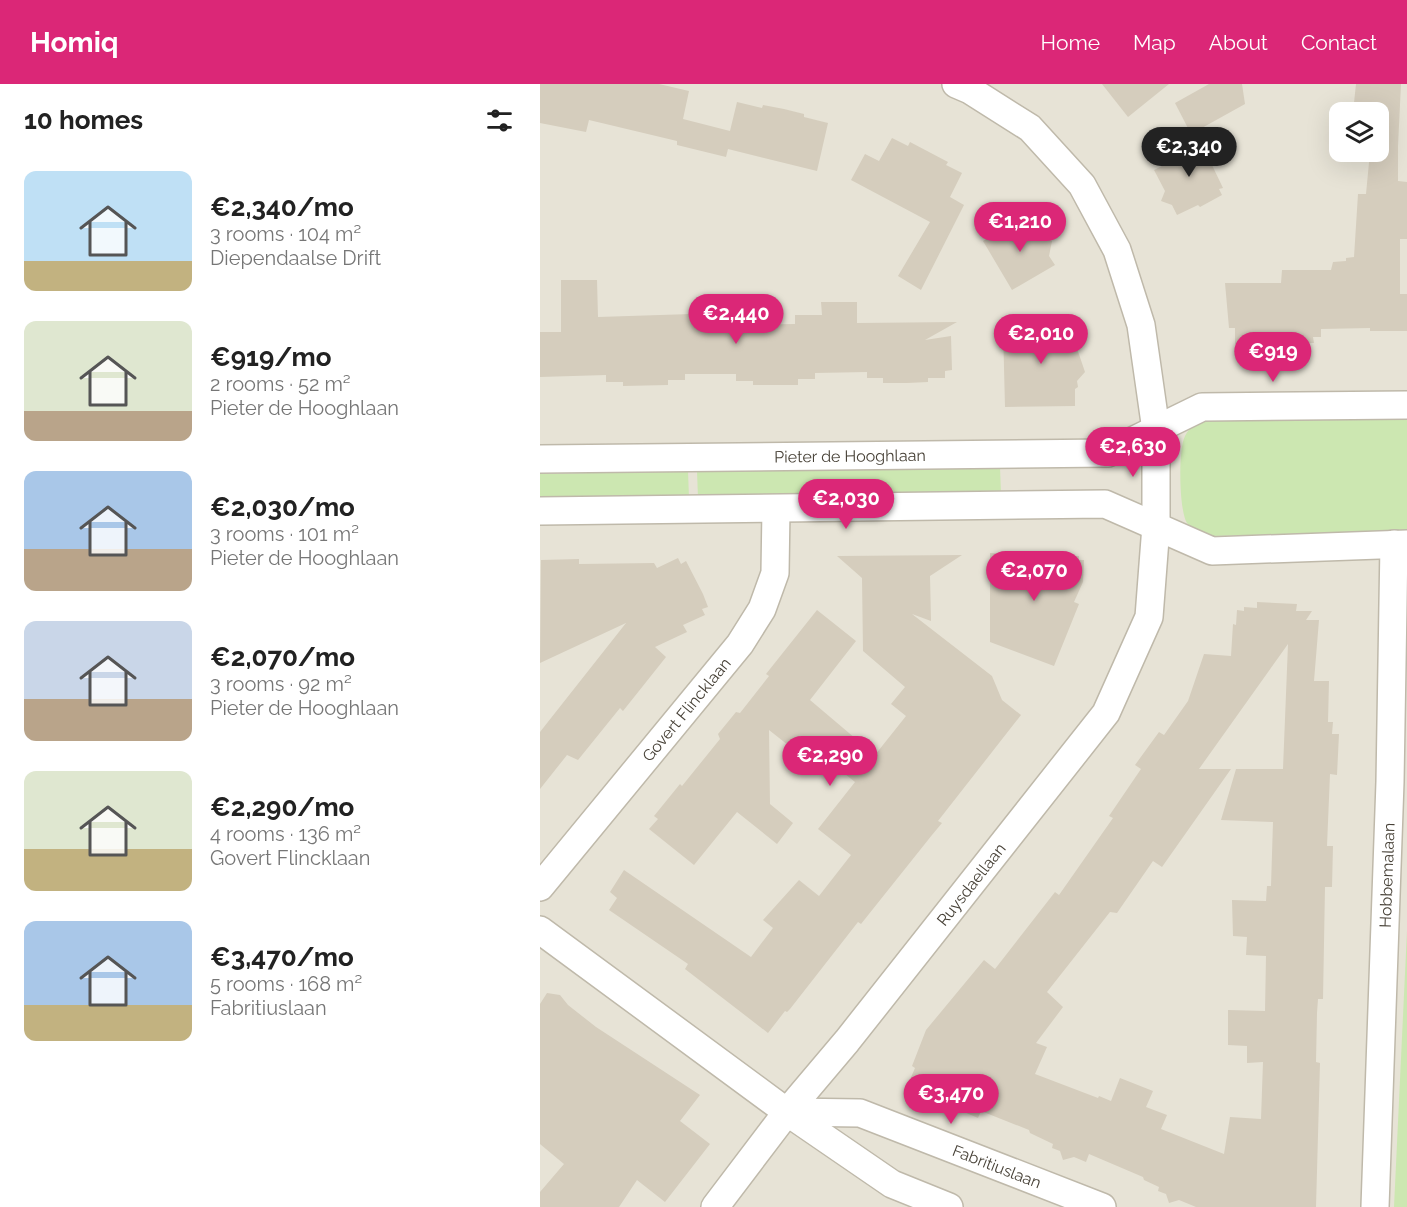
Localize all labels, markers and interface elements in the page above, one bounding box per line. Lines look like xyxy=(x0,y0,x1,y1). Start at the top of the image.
text: Homiq xyxy=(30,26,119,59)
text: Home xyxy=(1041,30,1100,55)
text: Map xyxy=(1133,30,1176,55)
text: About xyxy=(1209,30,1268,55)
text: Contact xyxy=(1301,30,1377,55)
map controls xyxy=(1329,102,1389,162)
button: layers xyxy=(1329,102,1389,162)
icon: filters xyxy=(483,104,516,137)
text: 10 homes xyxy=(24,105,143,135)
pin: €2,340 xyxy=(1140,127,1238,178)
text: €2,340 xyxy=(1156,134,1222,158)
text: €2,340/mo xyxy=(210,192,354,222)
icon: home xyxy=(72,195,144,267)
pin: €1,210 xyxy=(971,202,1069,253)
text: €1,210 xyxy=(988,209,1052,233)
text: 3 rooms · 104 m² xyxy=(210,222,361,246)
text: Diependaalse Drift xyxy=(210,246,381,270)
pin: €2,440 xyxy=(687,294,785,345)
text: €2,440 xyxy=(703,301,770,325)
pin: €2,010 xyxy=(992,314,1090,365)
text: €2,010 xyxy=(1008,321,1074,345)
pin: €919 xyxy=(1237,332,1309,383)
text: €919 xyxy=(1248,339,1298,363)
text: €919/mo xyxy=(210,342,332,372)
icon: home xyxy=(72,345,144,417)
text: 2 rooms · 52 m² xyxy=(210,372,351,396)
text: Pieter de Hooghlaan xyxy=(210,396,399,420)
pin: €2,630 xyxy=(1084,427,1182,478)
text: €2,630 xyxy=(1099,434,1167,458)
street label: Pieter de Hooghlaan xyxy=(774,446,926,467)
pin: €2,030 xyxy=(797,479,895,530)
text: €2,030 xyxy=(812,486,880,510)
text: €2,030/mo xyxy=(210,492,355,522)
icon: home xyxy=(72,495,144,567)
text: 3 rooms · 101 m² xyxy=(210,522,359,546)
text: Pieter de Hooghlaan xyxy=(210,546,399,570)
pin: €2,070 xyxy=(985,551,1083,602)
text: €2,070 xyxy=(1000,558,1068,582)
text: €2,070/mo xyxy=(210,642,355,672)
icon: home xyxy=(72,645,144,717)
street label: Govert Flincklaan xyxy=(638,654,735,765)
text: 3 rooms · 92 m² xyxy=(210,672,352,696)
text: Pieter de Hooghlaan xyxy=(210,696,399,720)
pin: €2,290 xyxy=(781,736,879,787)
text: €2,290 xyxy=(796,743,864,767)
text: €2,290/mo xyxy=(210,792,354,822)
icon: home xyxy=(72,795,144,867)
text: 4 rooms · 136 m² xyxy=(210,822,361,846)
street label: Hobbemalaan xyxy=(1376,822,1399,928)
street label: Ruysdaellaan xyxy=(933,839,1010,929)
text: Govert Flincklaan xyxy=(210,846,370,870)
text: €3,470/mo xyxy=(210,942,354,972)
icon: home xyxy=(72,945,144,1017)
text: 5 rooms · 168 m² xyxy=(210,972,362,996)
text: Fabritiuslaan xyxy=(210,996,327,1020)
pin: €3,470 xyxy=(902,1074,1000,1125)
text: €3,470 xyxy=(918,1081,984,1105)
street label: Fabritiuslaan xyxy=(950,1141,1044,1192)

